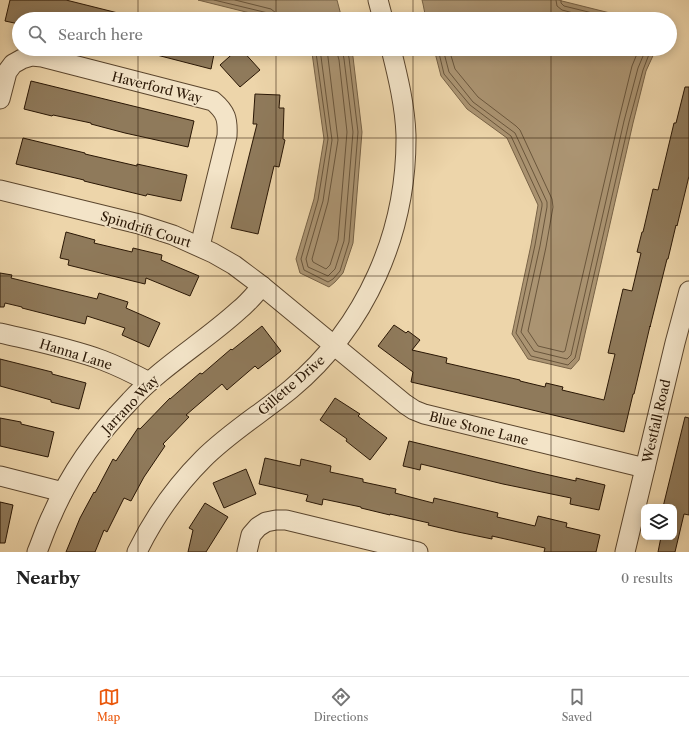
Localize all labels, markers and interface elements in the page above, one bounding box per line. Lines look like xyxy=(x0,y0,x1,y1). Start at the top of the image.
search box xyxy=(12,12,677,56)
icon: search xyxy=(26,23,48,45)
text: Search here xyxy=(58,25,143,44)
street label: Haverford Way xyxy=(110,68,205,106)
street label: Spindrift Court xyxy=(99,208,194,250)
street label: Hanna Lane xyxy=(38,335,114,373)
street label: Gillette Drive xyxy=(254,352,328,418)
street label: Jarrano Way xyxy=(97,371,162,438)
street label: Westfall Road xyxy=(638,378,673,465)
street label: Blue Stone Lane xyxy=(428,408,530,448)
map controls xyxy=(641,504,677,540)
button: layers xyxy=(641,504,677,540)
text: Nearby xyxy=(16,568,80,588)
text: 0 results xyxy=(621,570,673,586)
tab: Map xyxy=(97,686,120,724)
tab: Directions xyxy=(314,686,368,724)
tab: Saved xyxy=(562,686,592,724)

